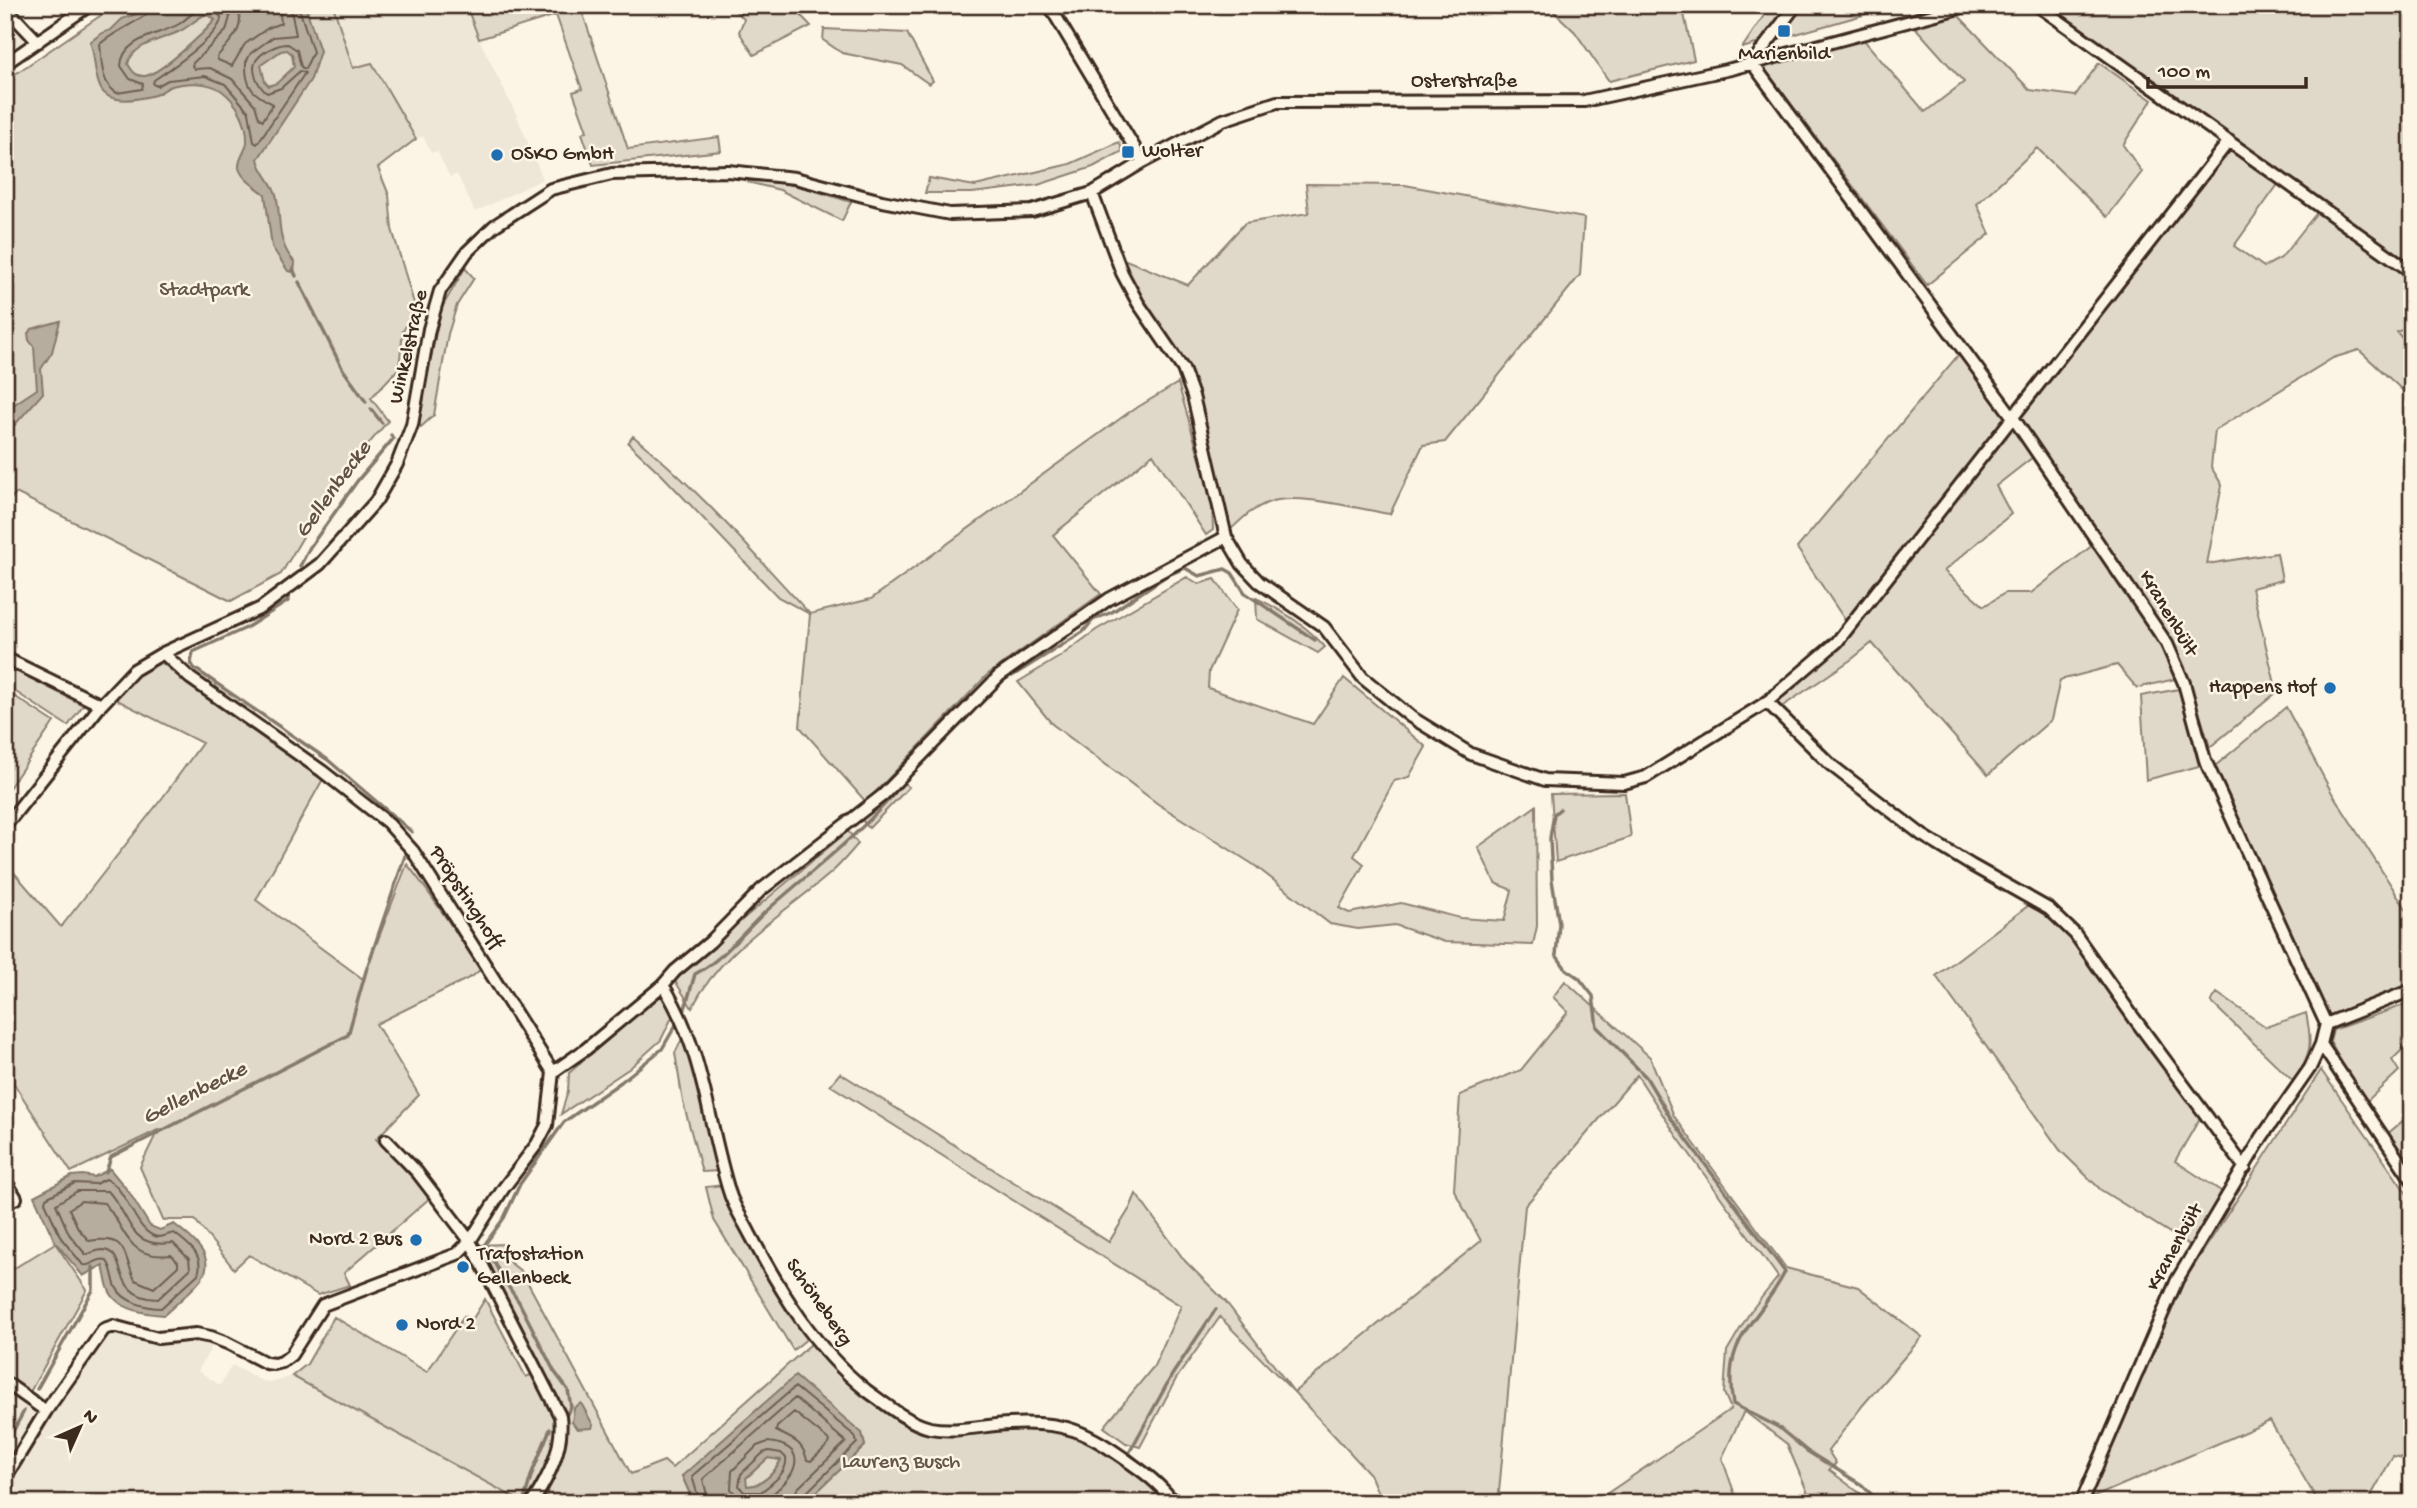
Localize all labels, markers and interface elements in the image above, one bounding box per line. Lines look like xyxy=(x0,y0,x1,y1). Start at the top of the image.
marker: Marienbild xyxy=(1776,23,1792,39)
place label: Marienbild xyxy=(1738,43,1831,68)
scale bar xyxy=(2148,46,2305,90)
text: 100 m xyxy=(2157,61,2210,86)
street label: Osterstraße xyxy=(1411,70,1518,95)
place label: Wolter xyxy=(1142,140,1204,165)
place label: OSKO GmbH xyxy=(511,143,615,168)
marker: Wolter xyxy=(1120,144,1136,160)
marker: OSKO GmbH xyxy=(489,147,505,163)
park label: Stadtpark xyxy=(159,279,251,304)
street label: Winkelstraße xyxy=(385,286,436,406)
water label: Gellenbecke xyxy=(290,435,379,544)
street label: Kranenbült xyxy=(2132,567,2204,663)
place label: Happens Hof xyxy=(2209,676,2318,701)
marker: Happens Hof xyxy=(2322,680,2338,696)
street label: Pröpstinghoff xyxy=(422,841,508,956)
water label: Gellenbecke xyxy=(138,1056,253,1132)
street label: Kranenbült xyxy=(2142,1198,2211,1296)
place label: Nord 2 Bus xyxy=(309,1228,403,1253)
marker: Nord 2 Bus xyxy=(408,1232,424,1248)
place label: Trafostation Gellenbeck xyxy=(476,1243,583,1292)
street label: Schöneberg xyxy=(779,1254,857,1352)
marker: Trafostation Gellenbeck xyxy=(455,1259,471,1275)
place label: Nord 2 xyxy=(416,1313,476,1338)
marker: Nord 2 xyxy=(394,1317,410,1333)
north arrow xyxy=(46,1392,116,1462)
text: N xyxy=(77,1405,102,1430)
park label: Laurenz Busch xyxy=(842,1451,960,1476)

